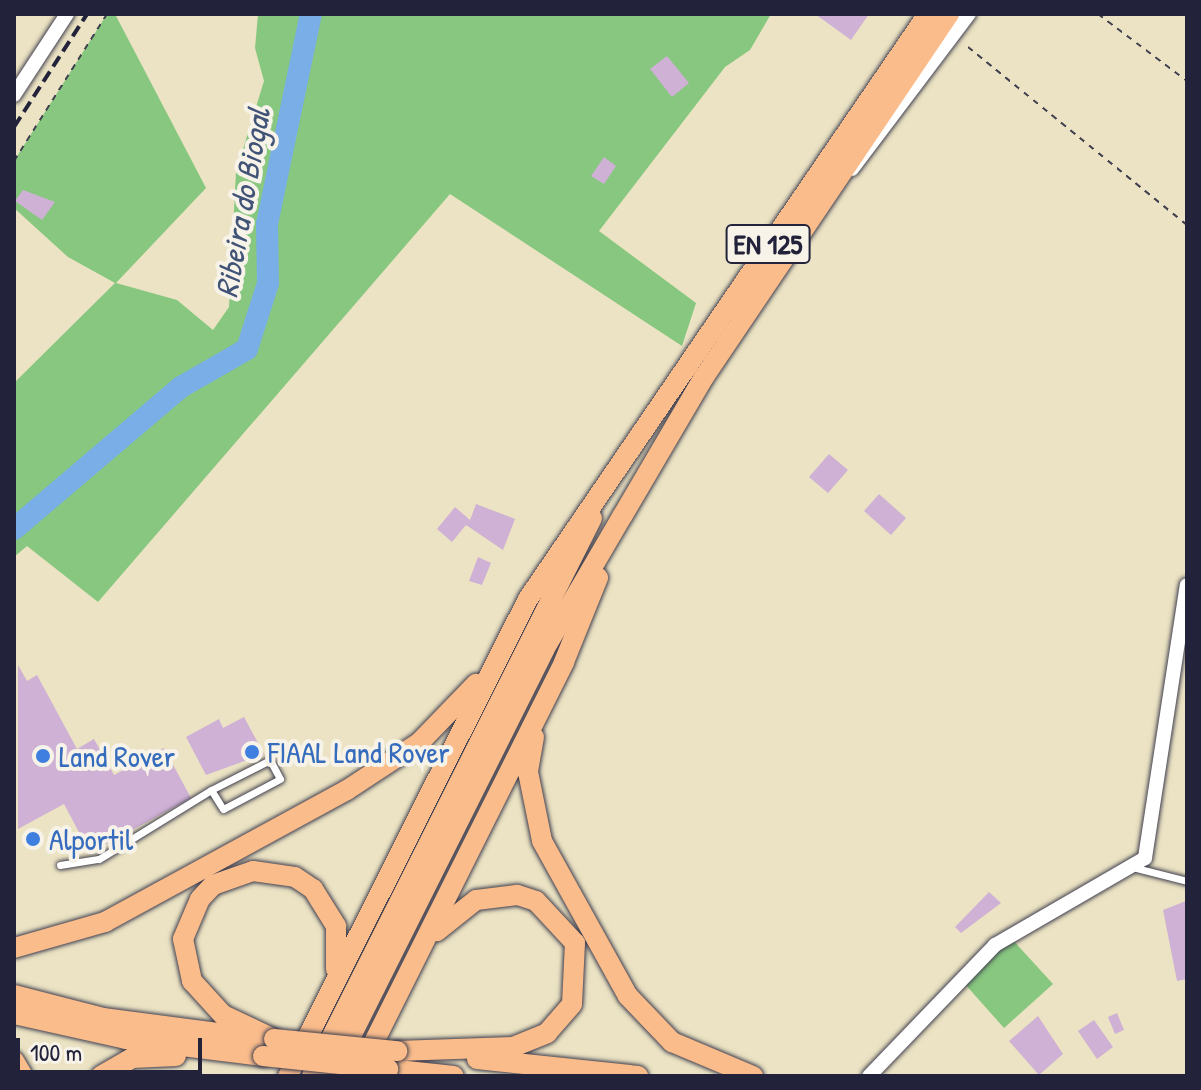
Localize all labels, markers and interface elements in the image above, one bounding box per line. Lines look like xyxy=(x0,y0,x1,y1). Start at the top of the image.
water label: Ribeira do Biogal xyxy=(207,105,279,301)
road number: EN 125 xyxy=(724,220,812,268)
place label: FIAAL Land Rover xyxy=(268,734,450,770)
place label: Land Rover xyxy=(59,738,175,774)
marker: FIAAL Land Rover xyxy=(243,743,261,761)
marker: Land Rover xyxy=(34,747,52,765)
place label: Alportil xyxy=(49,821,133,857)
marker: Alportil xyxy=(24,830,42,848)
scale bar xyxy=(20,1022,206,1072)
text: 100 m xyxy=(30,1036,82,1068)

